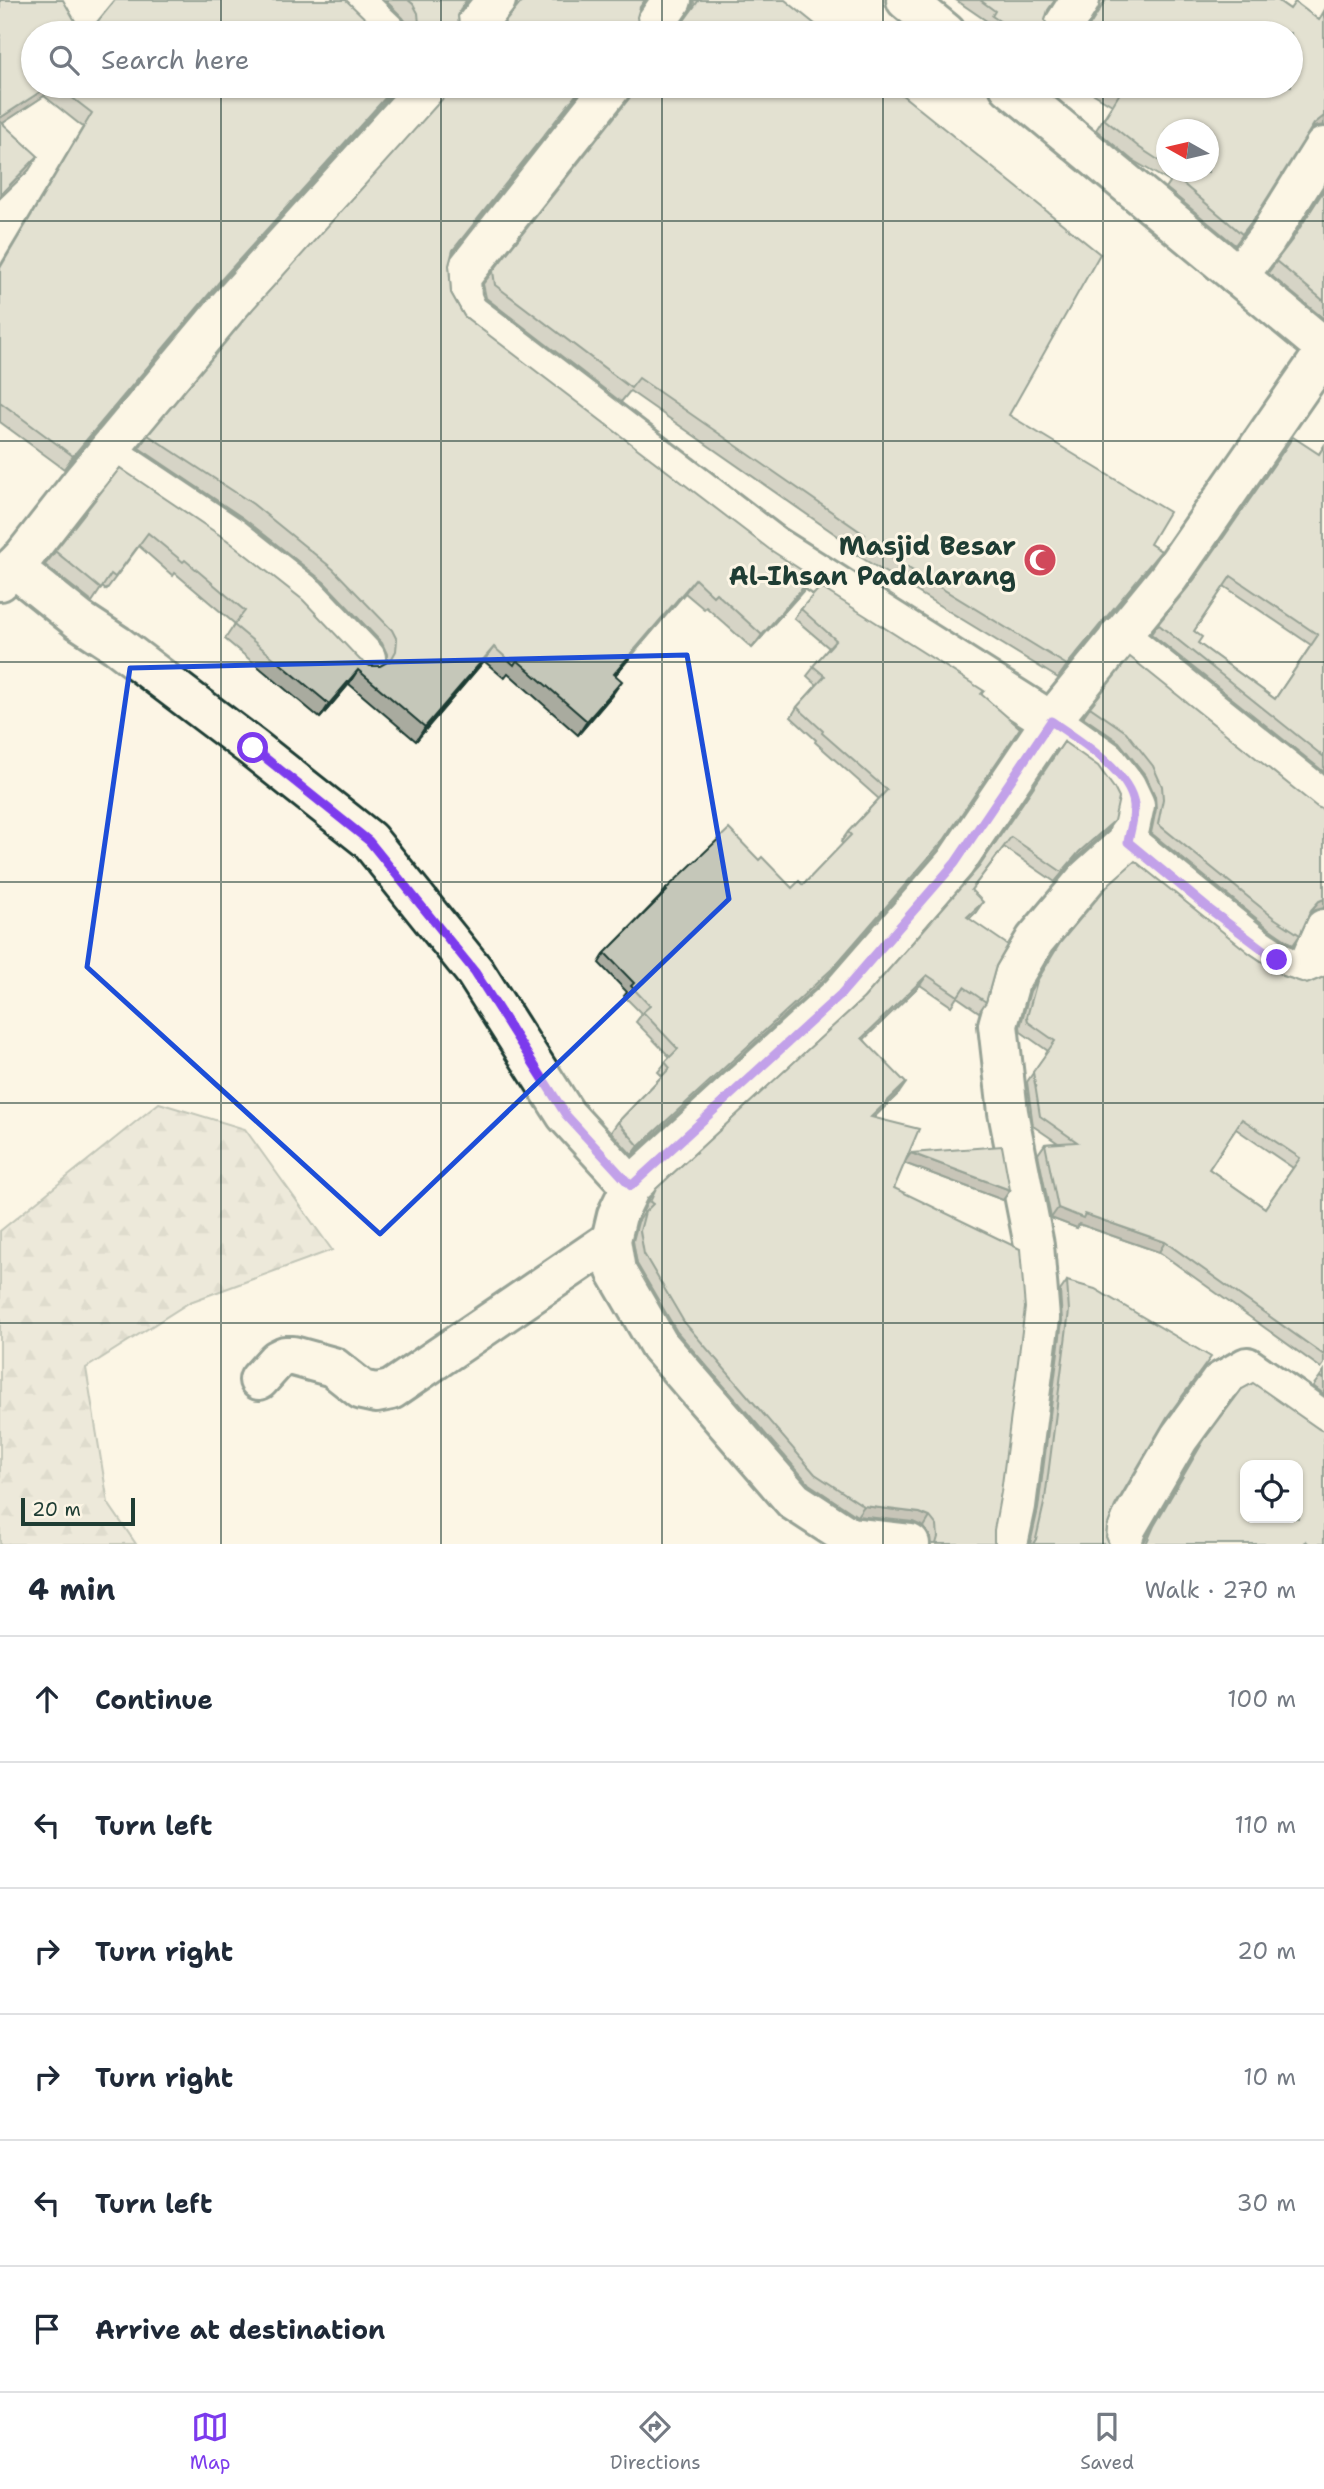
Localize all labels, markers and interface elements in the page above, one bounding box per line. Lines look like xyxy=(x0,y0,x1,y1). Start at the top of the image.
search box xyxy=(21,21,1303,98)
icon: search xyxy=(45,41,83,79)
text: Search here xyxy=(101,42,250,77)
north arrow xyxy=(1156,119,1219,182)
place label: Masjid Besar Al-Ihsan Padalarang xyxy=(729,528,1016,593)
mosque icon: Masjid Besar Al-Ihsan Padalarang xyxy=(1021,541,1059,579)
route start xyxy=(237,732,268,763)
route end xyxy=(1261,944,1292,975)
map controls xyxy=(1240,1460,1303,1523)
button: locate xyxy=(1240,1460,1303,1523)
scale bar xyxy=(21,1495,135,1527)
text: 20 m xyxy=(32,1497,81,1522)
text: 4 min xyxy=(28,1569,115,1610)
text: Walk · 270 m xyxy=(1144,1575,1296,1605)
icon: ahead xyxy=(28,1680,66,1718)
text: Continue xyxy=(95,1682,213,1717)
text: 100 m xyxy=(1227,1684,1296,1714)
icon: left xyxy=(28,1806,66,1844)
text: Turn left xyxy=(95,1808,212,1843)
text: 110 m xyxy=(1234,1810,1296,1840)
icon: right xyxy=(28,1932,66,1970)
text: Turn right xyxy=(95,1934,233,1969)
text: 20 m xyxy=(1237,1936,1296,1966)
icon: right xyxy=(28,2058,66,2096)
text: Turn right xyxy=(95,2060,233,2095)
text: 10 m xyxy=(1243,2062,1296,2092)
icon: left xyxy=(28,2184,66,2222)
text: Turn left xyxy=(95,2186,212,2221)
text: 30 m xyxy=(1237,2188,1296,2218)
icon: arrive xyxy=(28,2310,66,2348)
text: Arrive at destination xyxy=(95,2312,385,2347)
tab: Map xyxy=(190,2408,230,2475)
tab: Directions xyxy=(610,2408,701,2475)
tab: Saved xyxy=(1080,2408,1134,2475)

